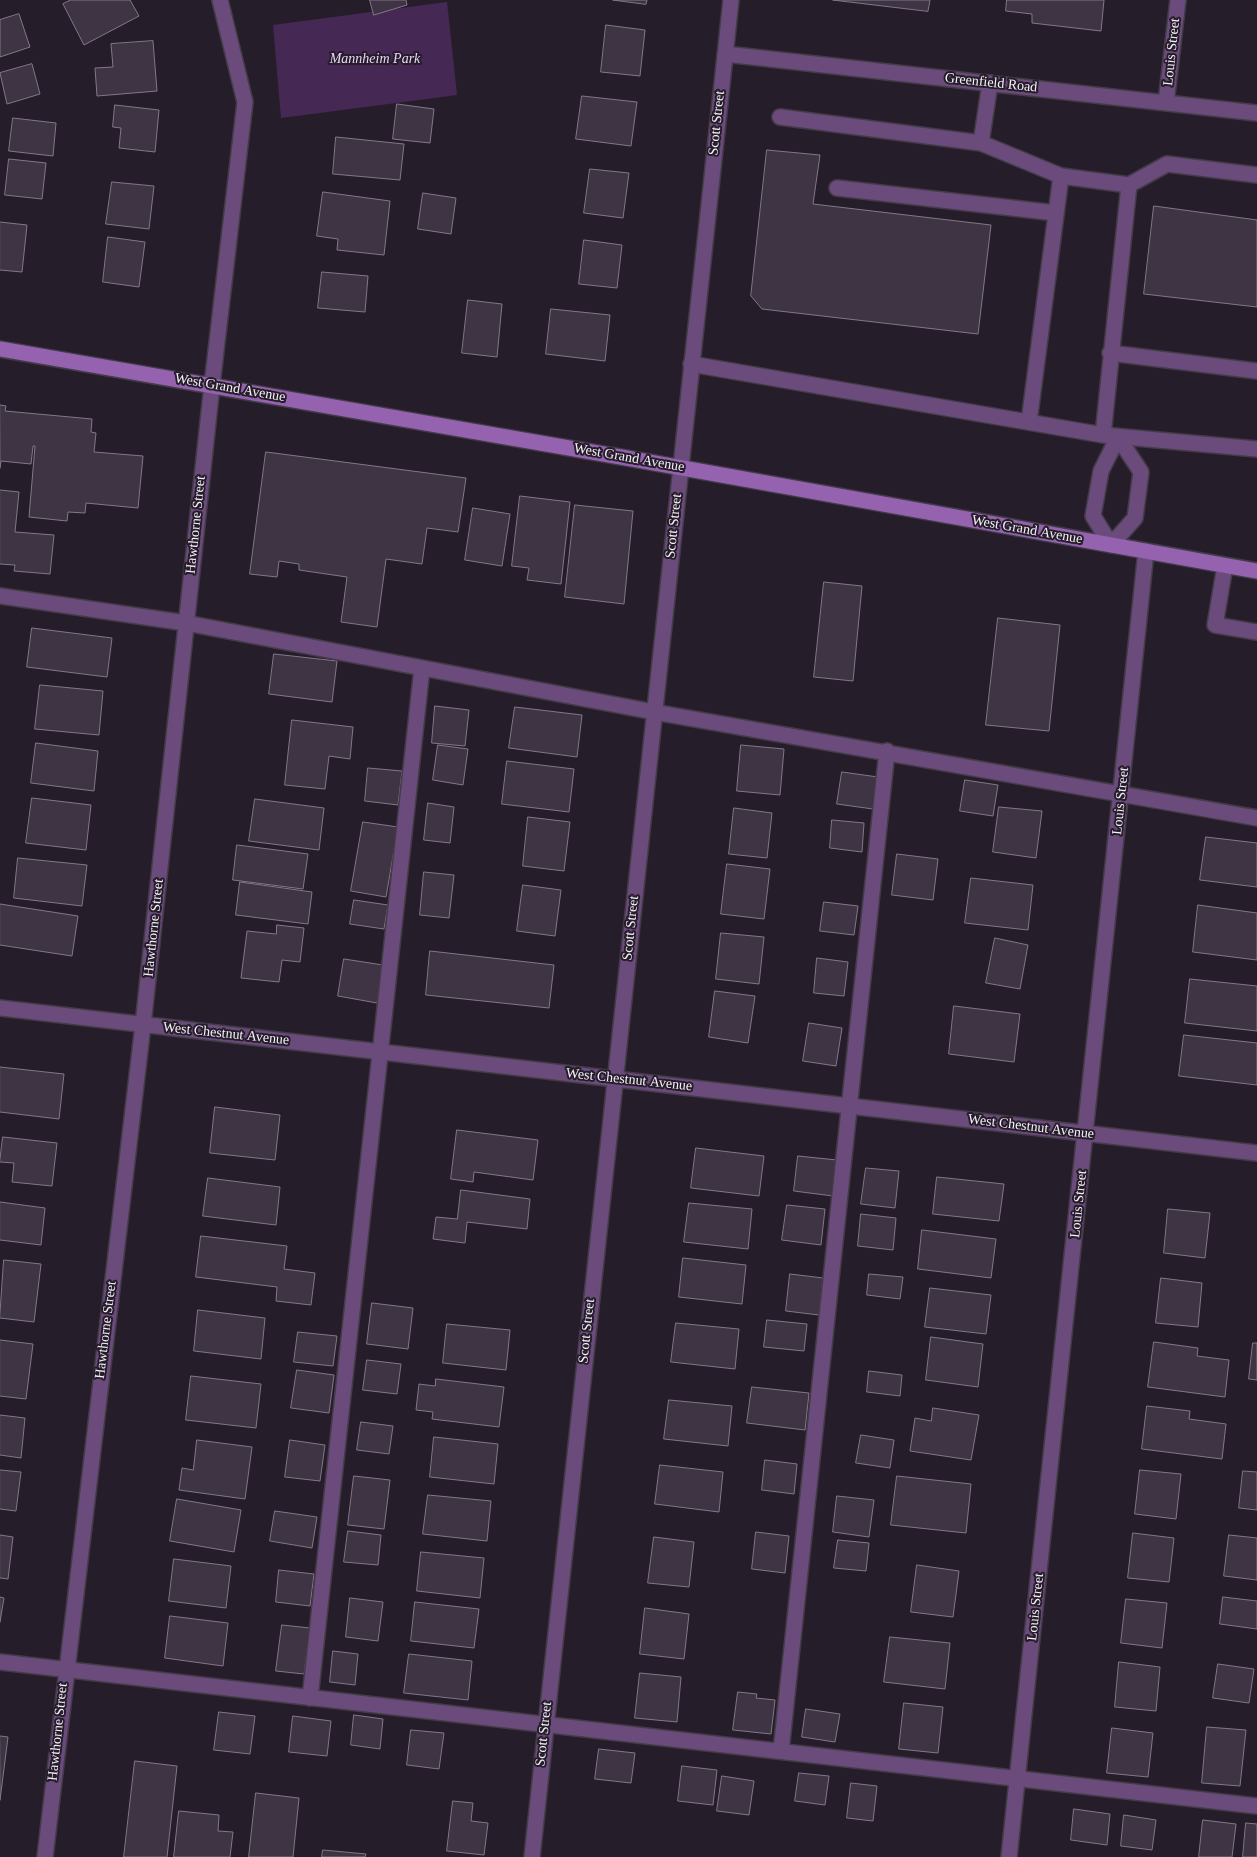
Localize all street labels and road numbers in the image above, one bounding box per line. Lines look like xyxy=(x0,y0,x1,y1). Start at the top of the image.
street label: Louis Street xyxy=(1160,17,1184,87)
street label: Greenfield Road xyxy=(944,70,1038,96)
street label: Scott Street xyxy=(705,90,729,156)
street label: West Grand Avenue xyxy=(173,370,287,406)
street label: West Grand Avenue xyxy=(572,440,686,476)
street label: Hawthorne Street xyxy=(183,475,209,575)
street label: Scott Street xyxy=(662,493,686,559)
street label: West Grand Avenue xyxy=(970,512,1084,548)
street label: Louis Street xyxy=(1109,766,1133,836)
street label: Hawthorne Street xyxy=(141,878,167,978)
street label: Scott Street xyxy=(619,895,643,961)
street label: West Chestnut Avenue xyxy=(162,1019,290,1049)
street label: West Chestnut Avenue xyxy=(565,1065,693,1095)
street label: West Chestnut Avenue xyxy=(967,1111,1095,1143)
street label: Louis Street xyxy=(1067,1169,1091,1239)
street label: Hawthorne Street xyxy=(92,1280,120,1380)
street label: Scott Street xyxy=(575,1298,599,1364)
street label: Louis Street xyxy=(1024,1572,1048,1642)
street label: Hawthorne Street xyxy=(45,1682,71,1782)
street label: Scott Street xyxy=(532,1701,556,1767)

